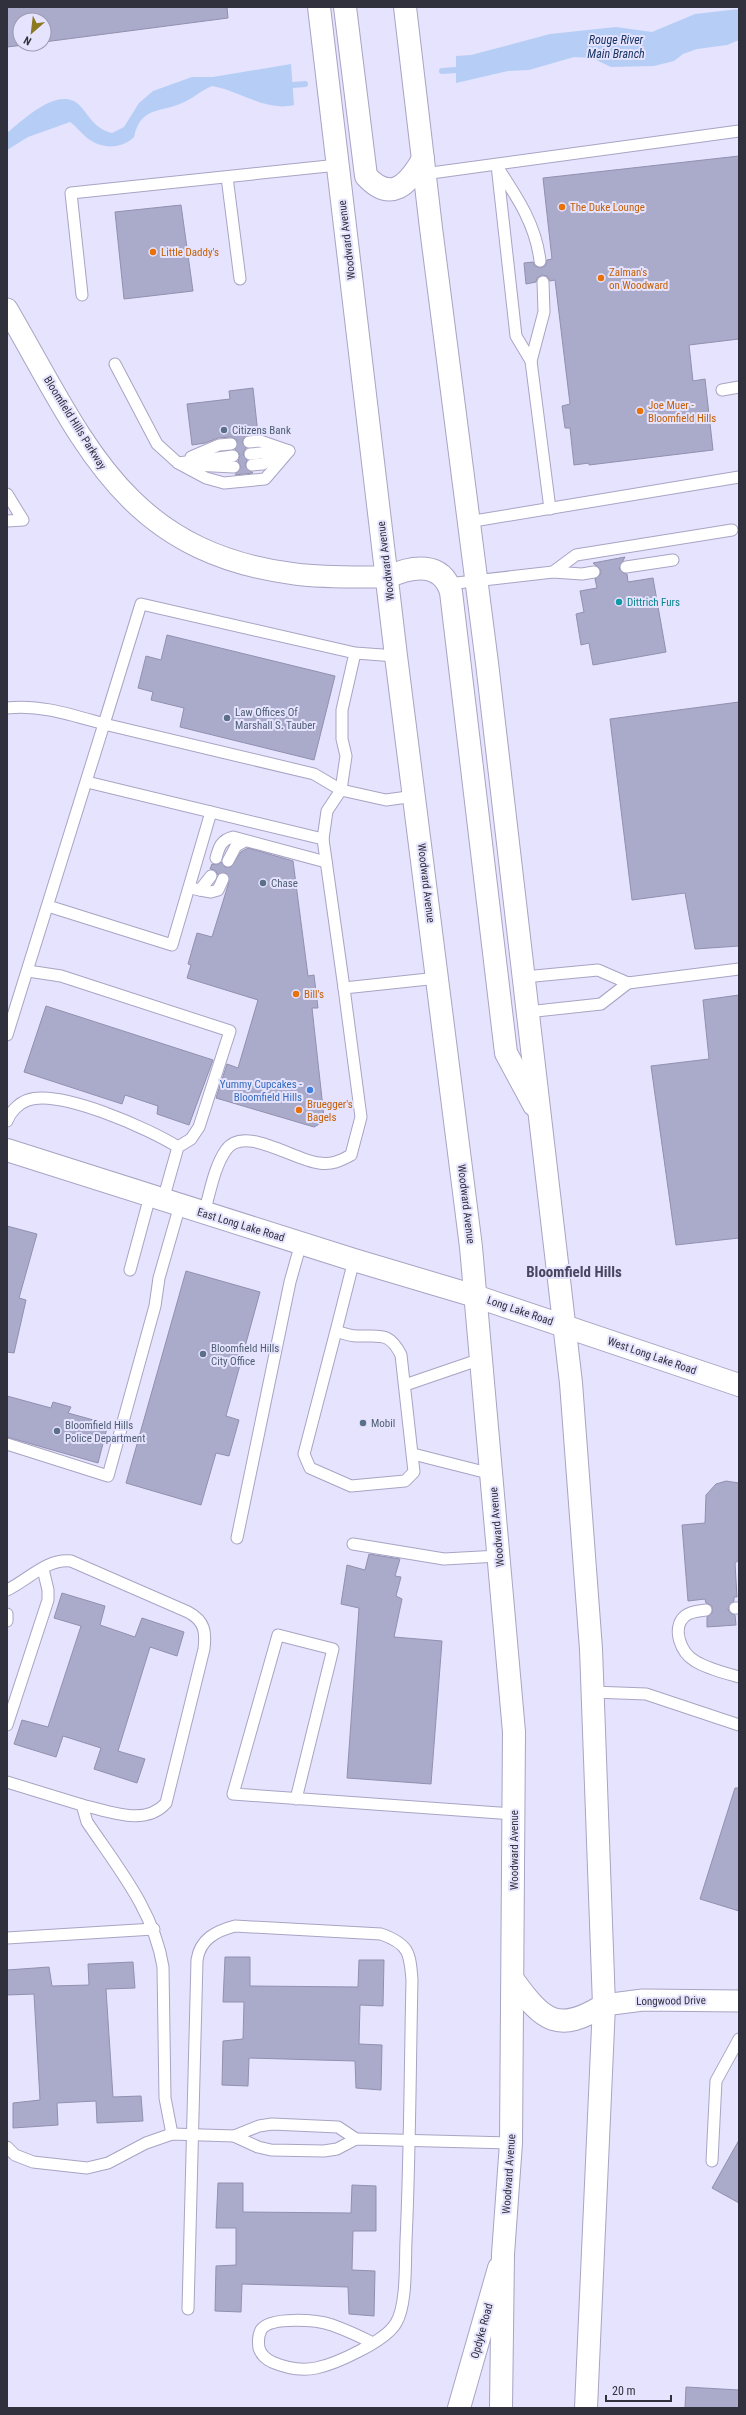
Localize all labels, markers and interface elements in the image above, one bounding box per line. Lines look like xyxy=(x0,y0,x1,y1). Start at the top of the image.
north arrow xyxy=(12,12,52,52)
text: N xyxy=(21,33,34,48)
water label: Rouge River Main Branch xyxy=(587,33,645,61)
street label: Woodward Avenue xyxy=(336,199,358,281)
place label: The Duke Lounge xyxy=(570,201,645,214)
marker: The Duke Lounge xyxy=(557,202,567,212)
place label: Little Daddy's xyxy=(161,246,219,259)
marker: Little Daddy's xyxy=(148,247,158,257)
place label: Zalman's on Woodward xyxy=(609,266,668,292)
marker: Zalman's on Woodward xyxy=(596,273,606,283)
street label: Bloomfield Hills Parkway xyxy=(41,374,109,472)
place label: Joe Muer - Bloomfield Hills xyxy=(648,399,716,425)
marker: Joe Muer - Bloomfield Hills xyxy=(635,406,645,416)
place label: Citizens Bank xyxy=(232,424,291,437)
marker: Citizens Bank xyxy=(219,425,229,435)
street label: Woodward Avenue xyxy=(375,520,397,602)
place label: Dittrich Furs xyxy=(627,596,680,609)
marker: Dittrich Furs xyxy=(614,597,624,607)
place label: Law Offices Of Marshall S. Tauber xyxy=(235,706,316,732)
marker: Law Offices Of Marshall S. Tauber xyxy=(222,713,232,723)
street label: Woodward Avenue xyxy=(415,842,437,924)
place label: Chase xyxy=(271,877,298,890)
marker: Chase xyxy=(258,878,268,888)
place label: Bill's xyxy=(304,988,324,1001)
marker: Bill's xyxy=(291,989,301,999)
place label: Yummy Cupcakes - Bloomfield Hills xyxy=(220,1078,302,1104)
marker: Yummy Cupcakes - Bloomfield Hills xyxy=(305,1085,315,1095)
place label: Bruegger's Bagels xyxy=(307,1098,353,1124)
marker: Bruegger's Bagels xyxy=(294,1105,304,1115)
street label: Woodward Avenue xyxy=(455,1163,477,1245)
street label: East Long Lake Road xyxy=(196,1206,286,1244)
district label: Bloomfield Hills xyxy=(526,1263,622,1281)
street label: Long Lake Road xyxy=(485,1294,555,1328)
street label: West Long Lake Road xyxy=(606,1335,698,1377)
place label: Bloomfield Hills City Office xyxy=(211,1342,279,1368)
marker: Bloomfield Hills City Office xyxy=(198,1349,208,1359)
place label: Mobil xyxy=(371,1417,395,1430)
marker: Mobil xyxy=(358,1418,368,1428)
place label: Bloomfield Hills Police Department xyxy=(65,1419,145,1445)
marker: Bloomfield Hills Police Department xyxy=(52,1426,62,1436)
street label: Woodward Avenue xyxy=(487,1487,507,1567)
street label: Woodward Avenue xyxy=(508,1810,521,1890)
street label: Longwood Drive xyxy=(636,1994,706,2008)
street label: Woodward Avenue xyxy=(500,2134,518,2214)
street label: Opdyke Road xyxy=(468,2302,496,2360)
scale bar xyxy=(606,2377,671,2403)
text: 20 m xyxy=(612,2384,636,2398)

